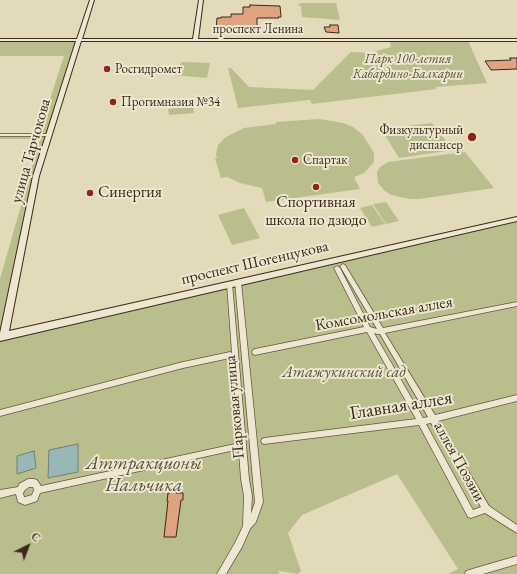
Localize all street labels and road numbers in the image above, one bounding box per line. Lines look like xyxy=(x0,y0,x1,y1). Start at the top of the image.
street label: проспект Ленина xyxy=(213,21,303,37)
street label: улица Тарчокова xyxy=(7,97,55,205)
street label: проспект Шогенцукова xyxy=(179,237,331,289)
street label: Комсомольская аллея xyxy=(314,292,454,336)
street label: Парковая улица xyxy=(221,354,249,460)
street label: Главная аллея xyxy=(348,387,454,425)
street label: аллея Поэзии xyxy=(429,419,489,505)

